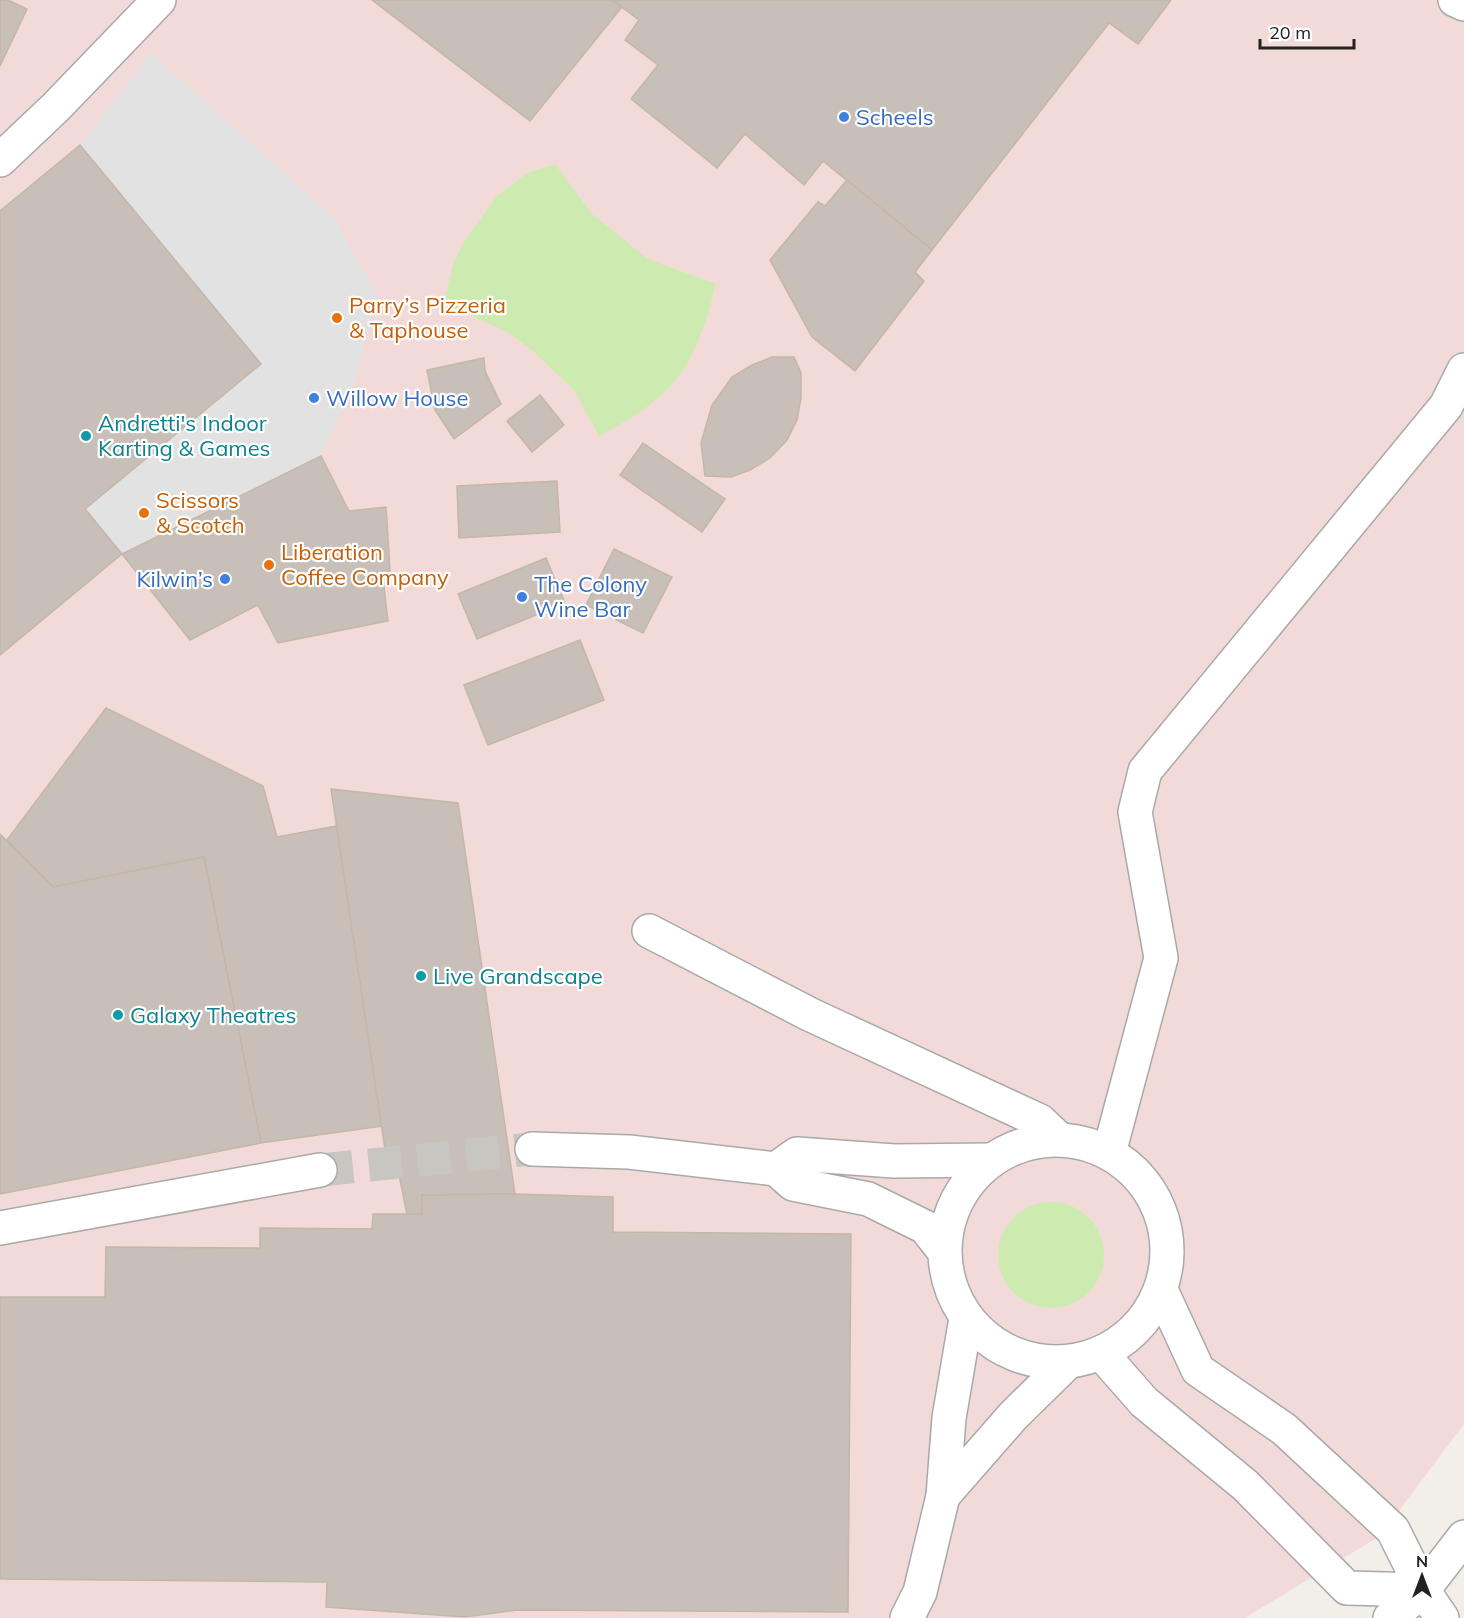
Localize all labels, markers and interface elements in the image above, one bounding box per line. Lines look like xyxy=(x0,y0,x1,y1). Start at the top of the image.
scale bar xyxy=(1260,12,1354,50)
text: 20 m xyxy=(1269,21,1311,44)
place label: Scheels xyxy=(856,103,934,131)
marker: Scheels xyxy=(837,110,851,124)
place label: Parry’s Pizzeria & Taphouse xyxy=(349,291,506,344)
marker: Parry’s Pizzeria & Taphouse xyxy=(330,311,344,325)
place label: Willow House xyxy=(326,384,468,412)
marker: Willow House xyxy=(307,391,321,405)
place label: Andretti's Indoor Karting & Games xyxy=(98,409,271,462)
marker: Andretti's Indoor Karting & Games xyxy=(79,429,93,443)
place label: Scissors & Scotch xyxy=(156,486,245,539)
marker: Scissors & Scotch xyxy=(137,506,151,520)
place label: Liberation Coffee Company xyxy=(281,538,449,591)
marker: Liberation Coffee Company xyxy=(262,558,276,572)
place label: Kilwin’s xyxy=(136,565,213,593)
place label: The Colony Wine Bar xyxy=(534,570,647,623)
marker: Kilwin’s xyxy=(218,572,232,586)
marker: The Colony Wine Bar xyxy=(515,590,529,604)
place label: Live Grandscape xyxy=(433,962,603,990)
marker: Live Grandscape xyxy=(414,969,428,983)
place label: Galaxy Theatres xyxy=(130,1001,296,1029)
marker: Galaxy Theatres xyxy=(111,1008,125,1022)
north arrow xyxy=(1392,1546,1452,1606)
text: N xyxy=(1416,1551,1428,1571)

